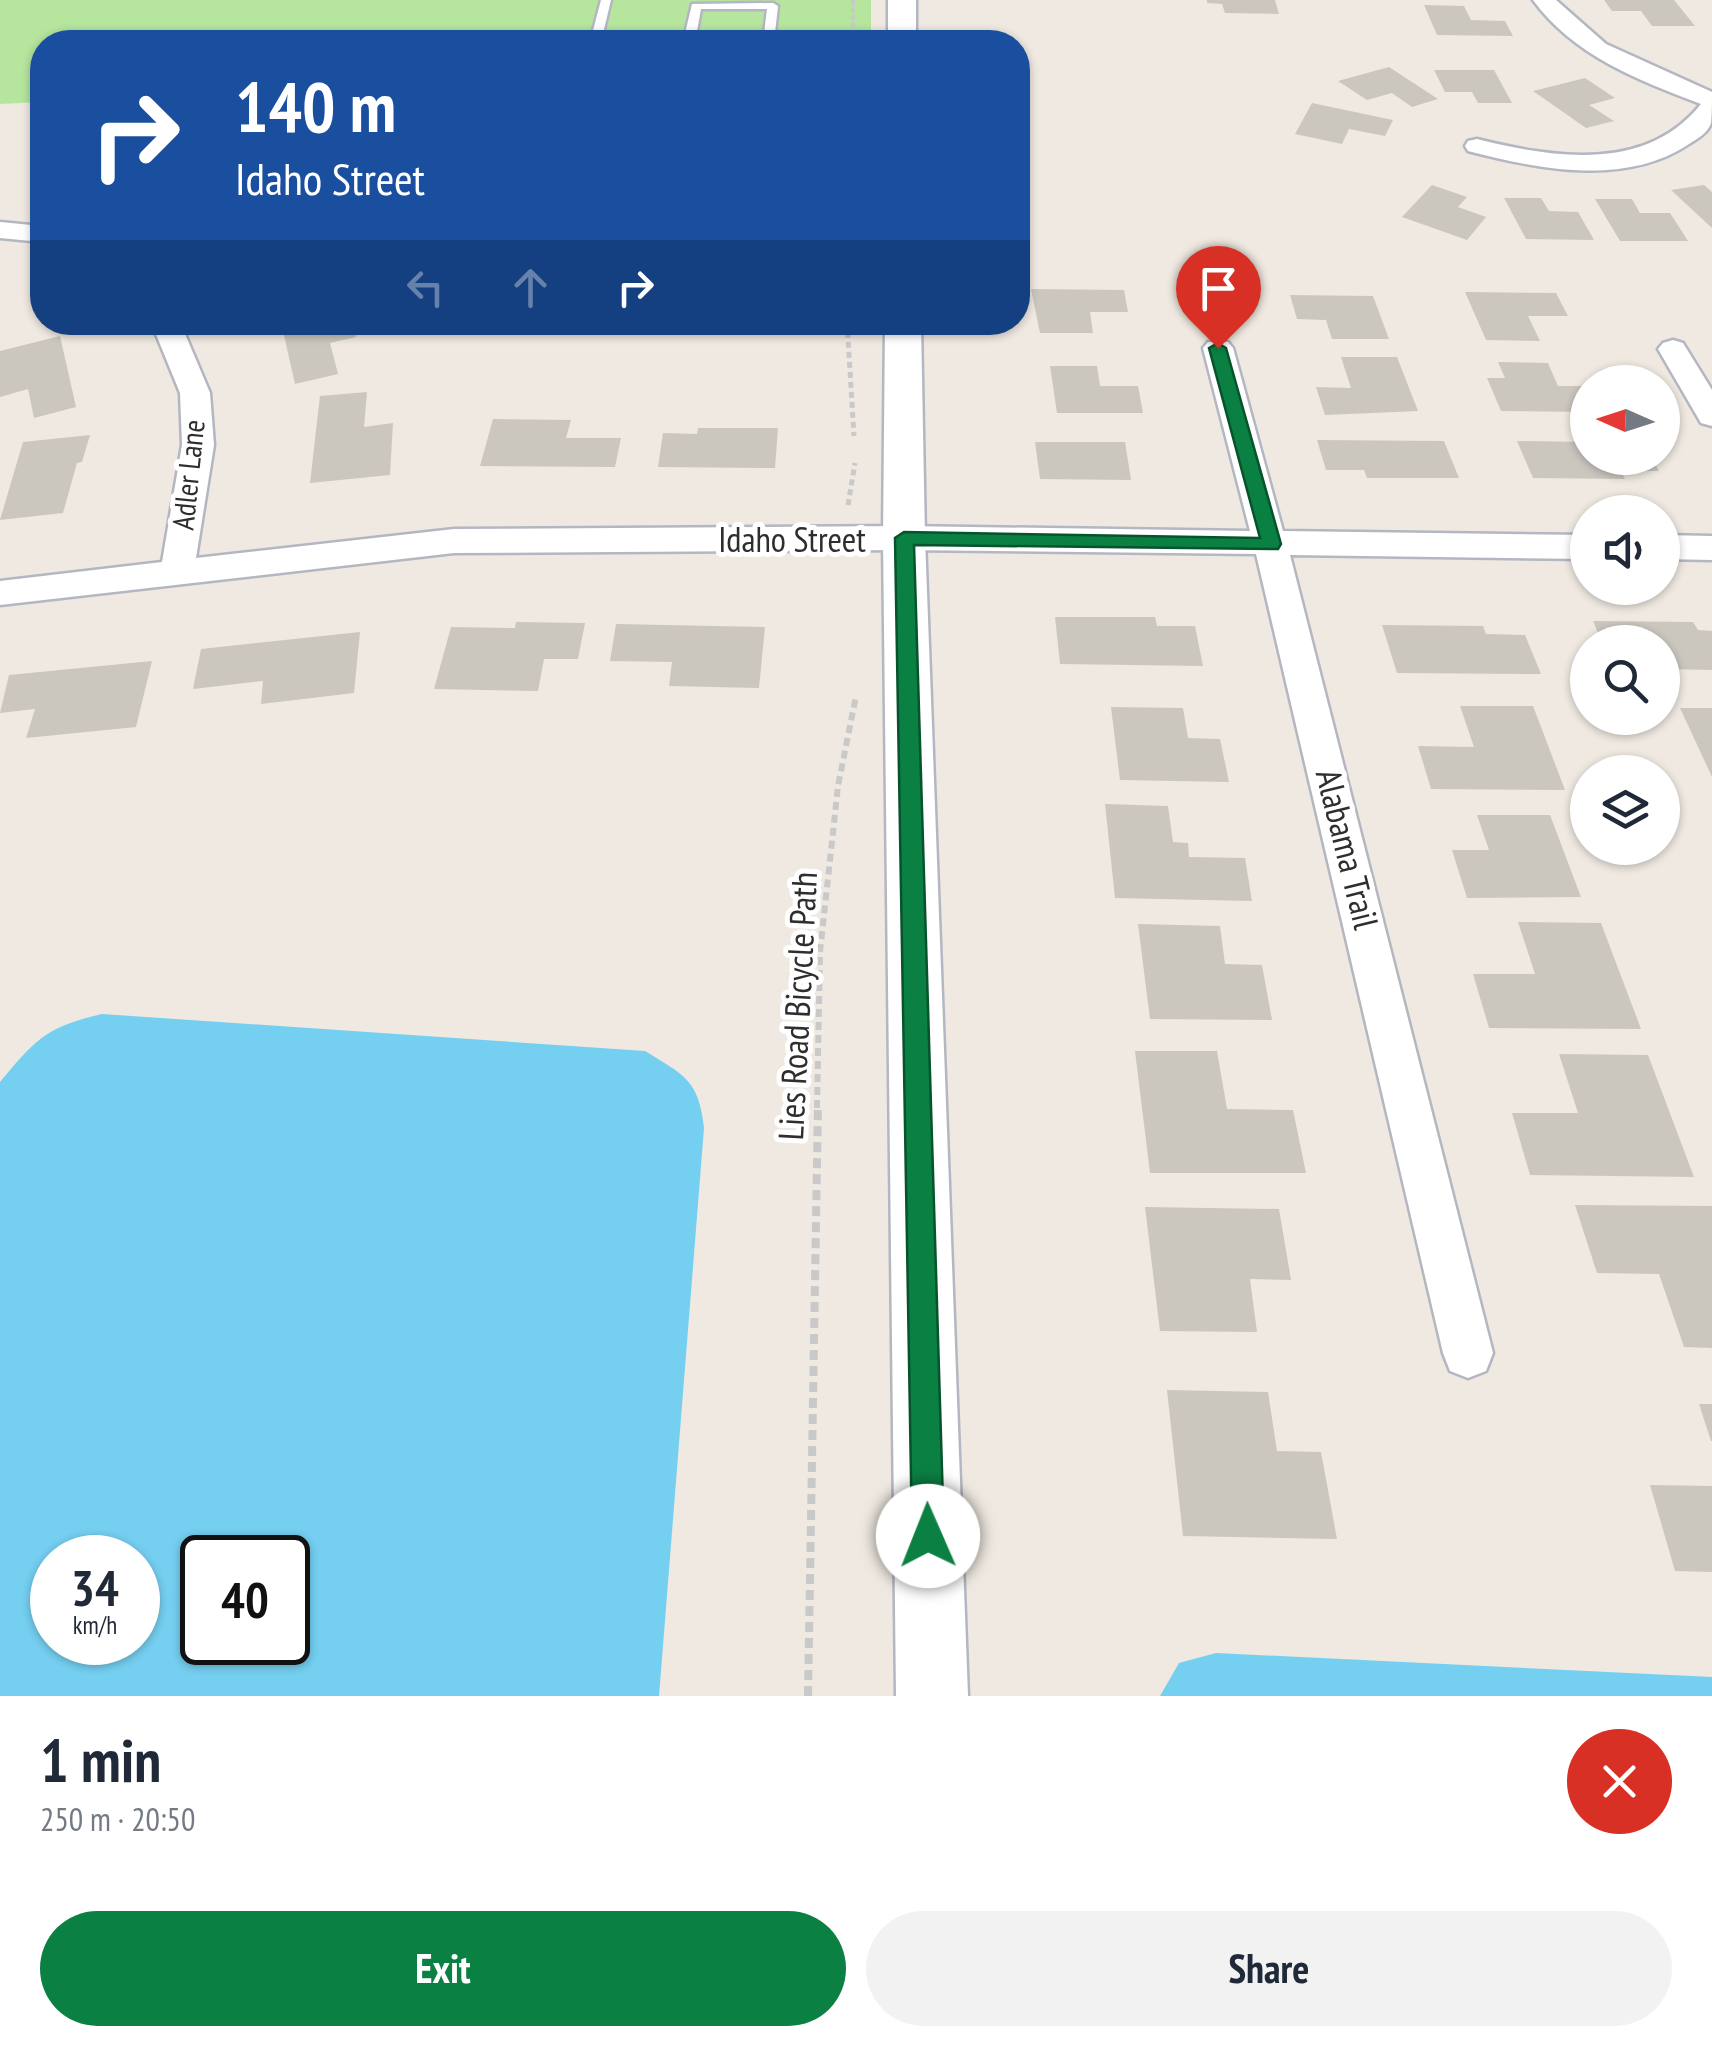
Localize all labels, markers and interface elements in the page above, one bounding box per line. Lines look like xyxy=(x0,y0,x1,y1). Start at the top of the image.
text: 140 m xyxy=(235,61,396,151)
icon: right xyxy=(70,70,200,200)
text: Idaho Street xyxy=(235,149,425,207)
pin xyxy=(1176,246,1261,349)
icon: left xyxy=(398,260,453,315)
icon: ahead xyxy=(503,260,558,315)
icon: right xyxy=(608,260,663,315)
icon: arrive xyxy=(1191,261,1246,316)
north arrow xyxy=(1570,365,1680,475)
map controls xyxy=(1570,365,1680,865)
street label: Adler Lane xyxy=(162,418,213,532)
button: sound xyxy=(1570,495,1680,605)
street label: Idaho Street xyxy=(718,516,866,562)
button: search xyxy=(1570,625,1680,735)
button: layers xyxy=(1570,755,1680,865)
street label: Alabama Trail xyxy=(1306,764,1390,934)
street label: Lies Road Bicycle Path xyxy=(767,871,827,1141)
position arrow xyxy=(876,1484,980,1588)
speed limit sign: 40 xyxy=(180,1535,310,1665)
text: 34 xyxy=(71,1555,119,1620)
text: km/h xyxy=(73,1609,117,1641)
text: 1 min xyxy=(40,1721,161,1799)
button: close xyxy=(1567,1729,1672,1834)
text: 250 m · 20:50 xyxy=(40,1798,195,1840)
button: Exit xyxy=(40,1911,846,2026)
button: Share xyxy=(866,1911,1672,2026)

